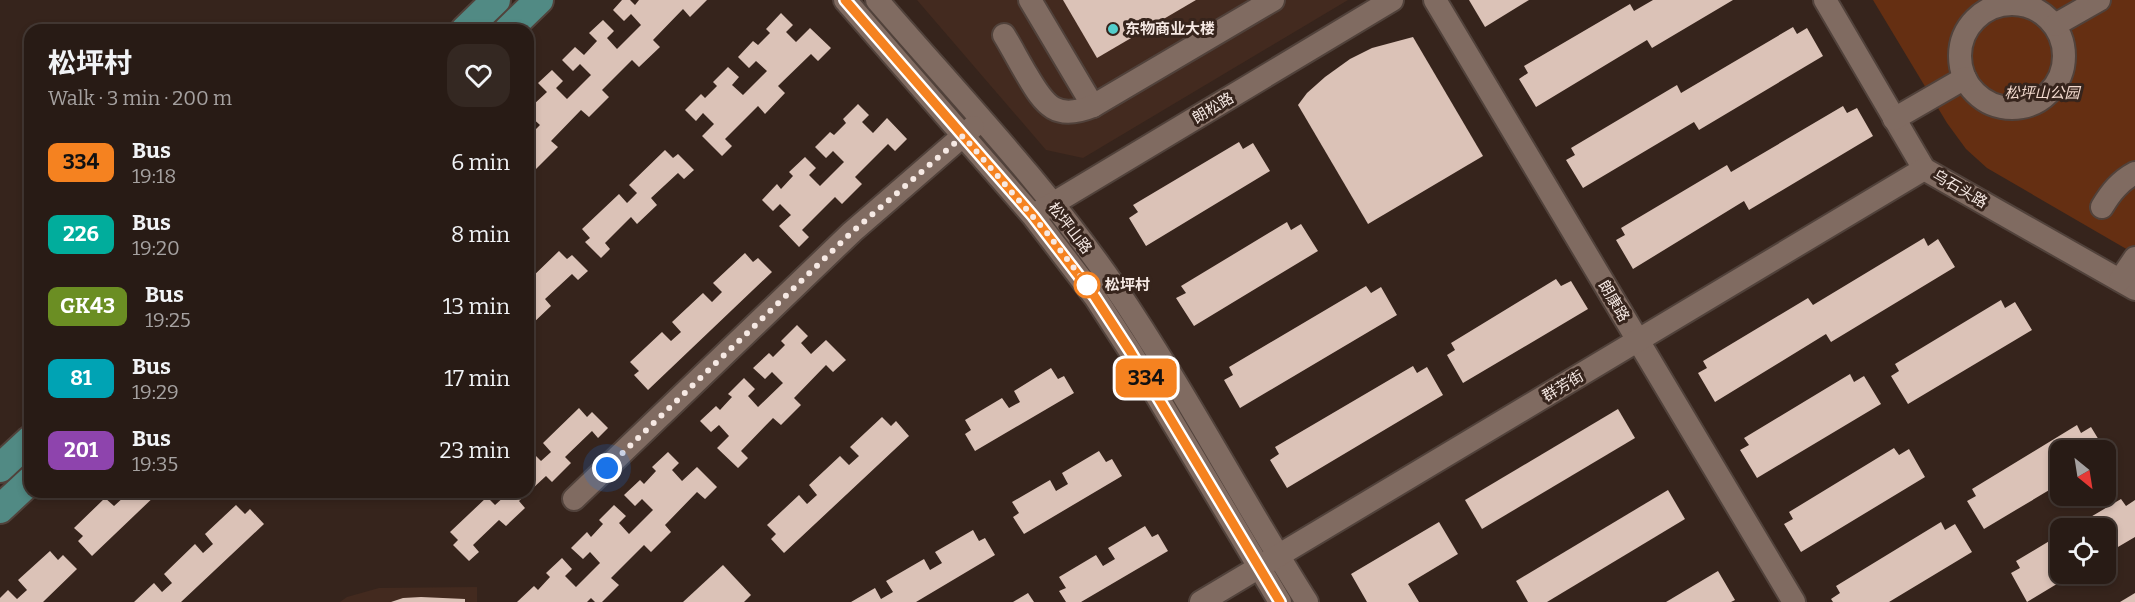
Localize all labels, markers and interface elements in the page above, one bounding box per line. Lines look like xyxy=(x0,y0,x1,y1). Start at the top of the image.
place label: 东物商业大楼 xyxy=(1125,20,1215,38)
marker: 东物商业大楼 xyxy=(1106,22,1120,36)
button: heart xyxy=(447,44,510,107)
text: 松坪村 xyxy=(48,47,132,80)
park label: 松坪山公园 xyxy=(2004,84,2081,102)
text: Walk · 3 min · 200 m xyxy=(48,86,232,110)
street label: 朗松路 xyxy=(1189,89,1237,127)
text: Bus xyxy=(132,137,171,164)
text: 334 xyxy=(63,149,99,175)
text: 6 min xyxy=(451,149,510,176)
text: 19:18 xyxy=(132,164,176,188)
street label: 乌石头路 xyxy=(1930,166,1990,212)
street label: 松坪山路 xyxy=(1044,199,1096,257)
text: Bus xyxy=(132,209,171,236)
text: 226 xyxy=(63,221,99,247)
text: 8 min xyxy=(451,221,510,248)
text: 19:20 xyxy=(132,236,180,260)
marker: 松坪村 xyxy=(1074,272,1100,298)
place label: 松坪村 xyxy=(1105,276,1150,294)
street label: 朗康路 xyxy=(1595,277,1633,325)
text: Bus xyxy=(145,281,184,308)
text: GK43 xyxy=(60,293,115,319)
text: 13 min xyxy=(443,293,510,320)
text: 19:25 xyxy=(145,308,191,332)
text: Bus xyxy=(132,353,171,380)
line badge: 334 xyxy=(1112,358,1180,398)
text: 81 xyxy=(70,365,92,391)
text: 17 min xyxy=(444,365,510,392)
text: 334 xyxy=(1128,365,1164,391)
street label: 群芳街 xyxy=(1539,367,1587,405)
text: 19:29 xyxy=(132,380,179,404)
text: Bus xyxy=(132,425,171,452)
text: 201 xyxy=(64,437,98,463)
text: 23 min xyxy=(440,437,510,464)
north arrow xyxy=(2050,440,2116,506)
map controls xyxy=(2050,440,2116,584)
text: 19:35 xyxy=(132,452,178,476)
your location xyxy=(592,453,622,483)
button: locate xyxy=(2050,518,2116,584)

